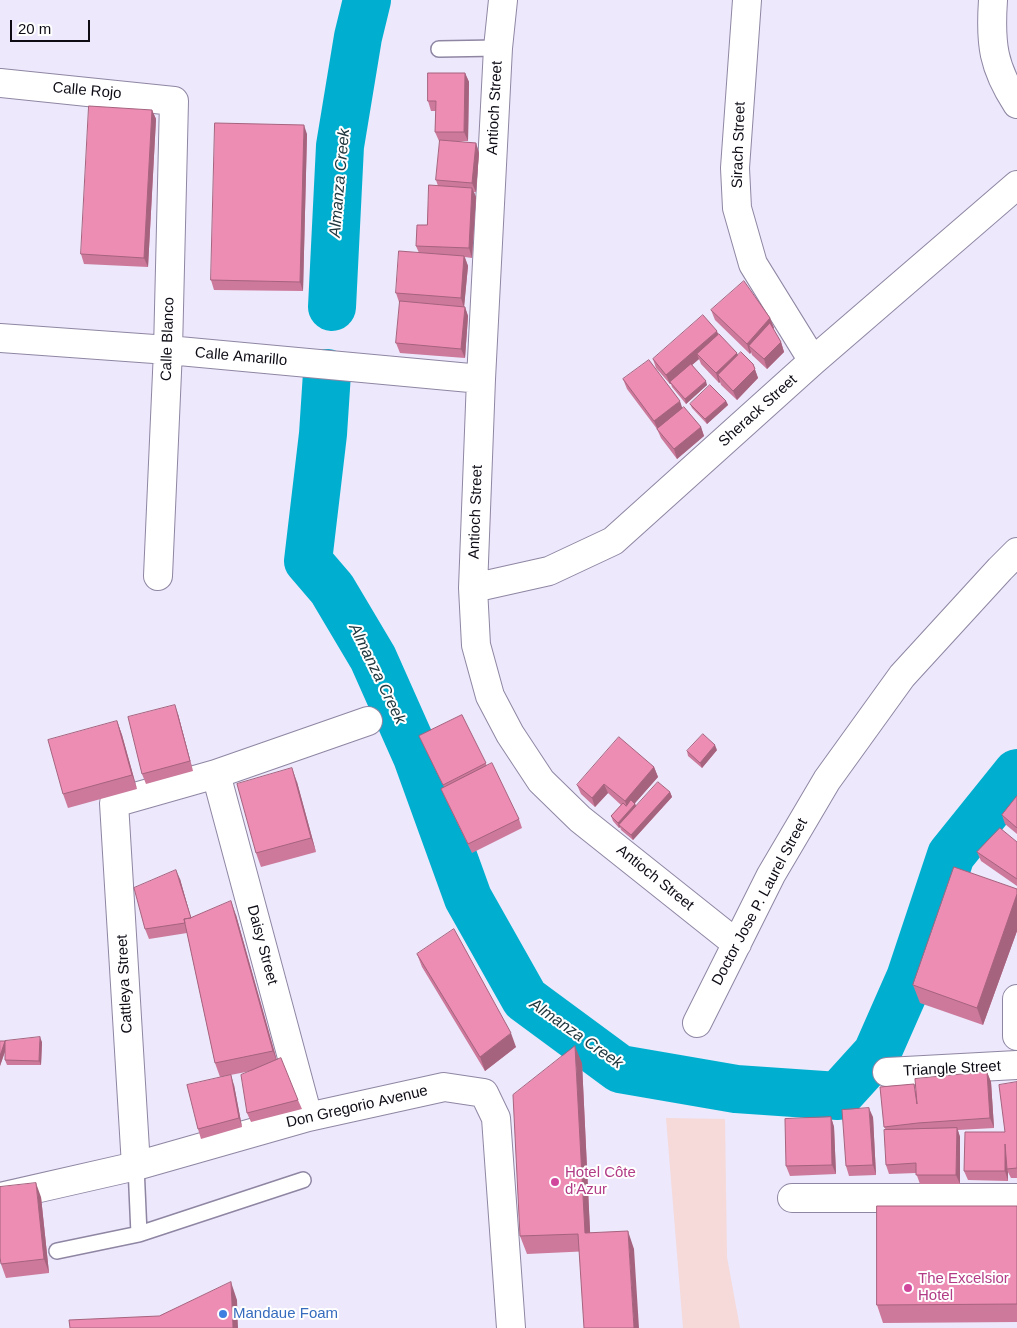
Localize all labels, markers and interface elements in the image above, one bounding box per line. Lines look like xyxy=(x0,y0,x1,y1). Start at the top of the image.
scale bar xyxy=(12,10,92,42)
text: 20 m xyxy=(18,20,51,37)
street label: Antioch Street xyxy=(484,60,506,156)
street label: Calle Rojo xyxy=(52,79,122,103)
street label: Sirach Street xyxy=(728,101,750,189)
water label: Almanza Creek xyxy=(326,128,354,238)
street label: Calle Blanco xyxy=(158,297,178,381)
street label: Calle Amarillo xyxy=(194,344,288,370)
street label: Sherack Street xyxy=(715,371,801,451)
street label: Antioch Street xyxy=(465,465,487,559)
water label: Almanza Creek xyxy=(344,621,410,727)
street label: Doctor Jose P. Laurel Street xyxy=(708,815,812,989)
street label: Antioch Street xyxy=(613,841,697,915)
street label: Daisy Street xyxy=(243,903,281,987)
street label: Cattleya Street xyxy=(113,934,137,1034)
water label: Almanza Creek xyxy=(526,995,626,1073)
street label: Triangle Street xyxy=(903,1057,1001,1081)
street label: Don Gregorio Avenue xyxy=(284,1082,430,1132)
place label: Hotel Côte d'Azur xyxy=(565,1164,636,1199)
marker: Hotel Côte d'Azur xyxy=(549,1176,561,1188)
place label: The Excelsior Hotel xyxy=(918,1270,1009,1305)
marker: The Excelsior Hotel xyxy=(902,1282,914,1294)
place label: Mandaue Foam xyxy=(233,1305,338,1323)
marker: Mandaue Foam xyxy=(217,1308,229,1320)

